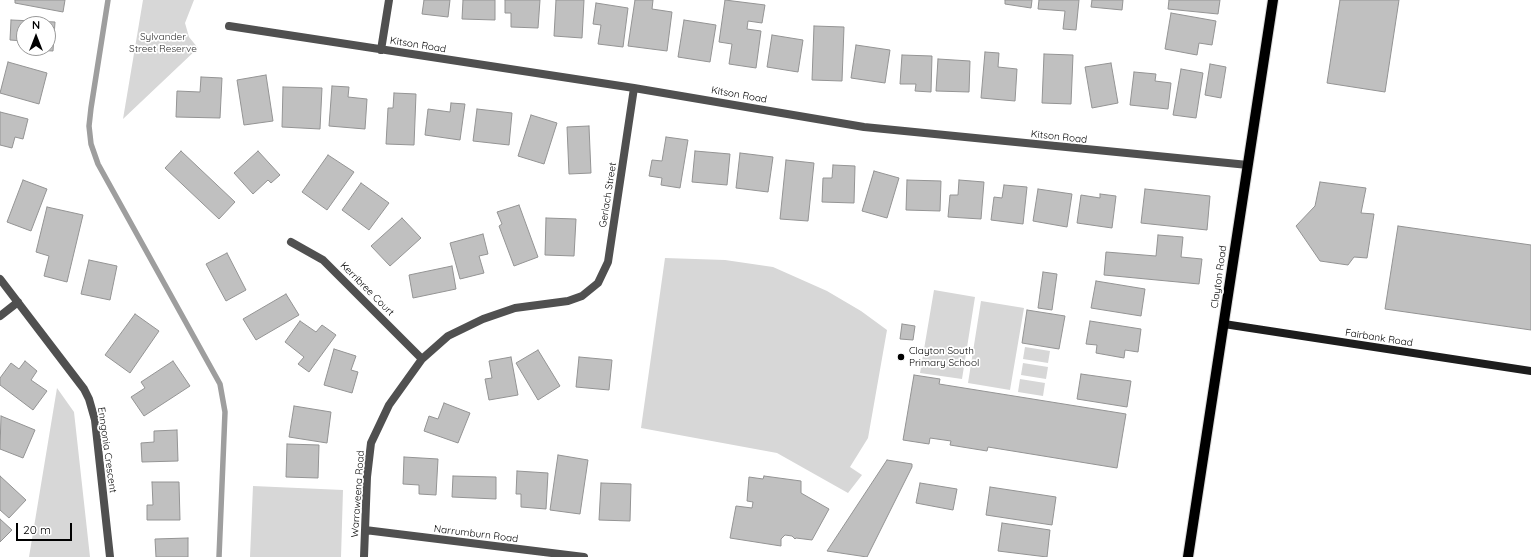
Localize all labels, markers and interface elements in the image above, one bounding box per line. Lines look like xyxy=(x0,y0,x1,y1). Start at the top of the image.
north arrow xyxy=(16,16,56,56)
text: N xyxy=(32,18,40,32)
park label: Sylvander Street Reserve xyxy=(129,31,197,54)
street label: Kitson Road xyxy=(389,35,447,55)
street label: Kitson Road xyxy=(710,84,768,106)
street label: Kitson Road xyxy=(1030,128,1088,146)
street label: Gerlach Street xyxy=(597,162,619,228)
street label: Clayton Road xyxy=(1209,245,1229,309)
street label: Kerribree Court xyxy=(338,260,396,318)
street label: Fairbank Road xyxy=(1344,327,1414,349)
place label: Clayton South Primary School xyxy=(909,345,979,368)
marker: Clayton South Primary School xyxy=(896,352,906,362)
street label: Enngonia Crescent xyxy=(95,406,119,494)
street label: Warraweena Road xyxy=(349,450,367,538)
scale bar xyxy=(18,515,74,541)
text: 20 m xyxy=(23,522,51,537)
street label: Narrumburn Road xyxy=(433,523,519,545)

